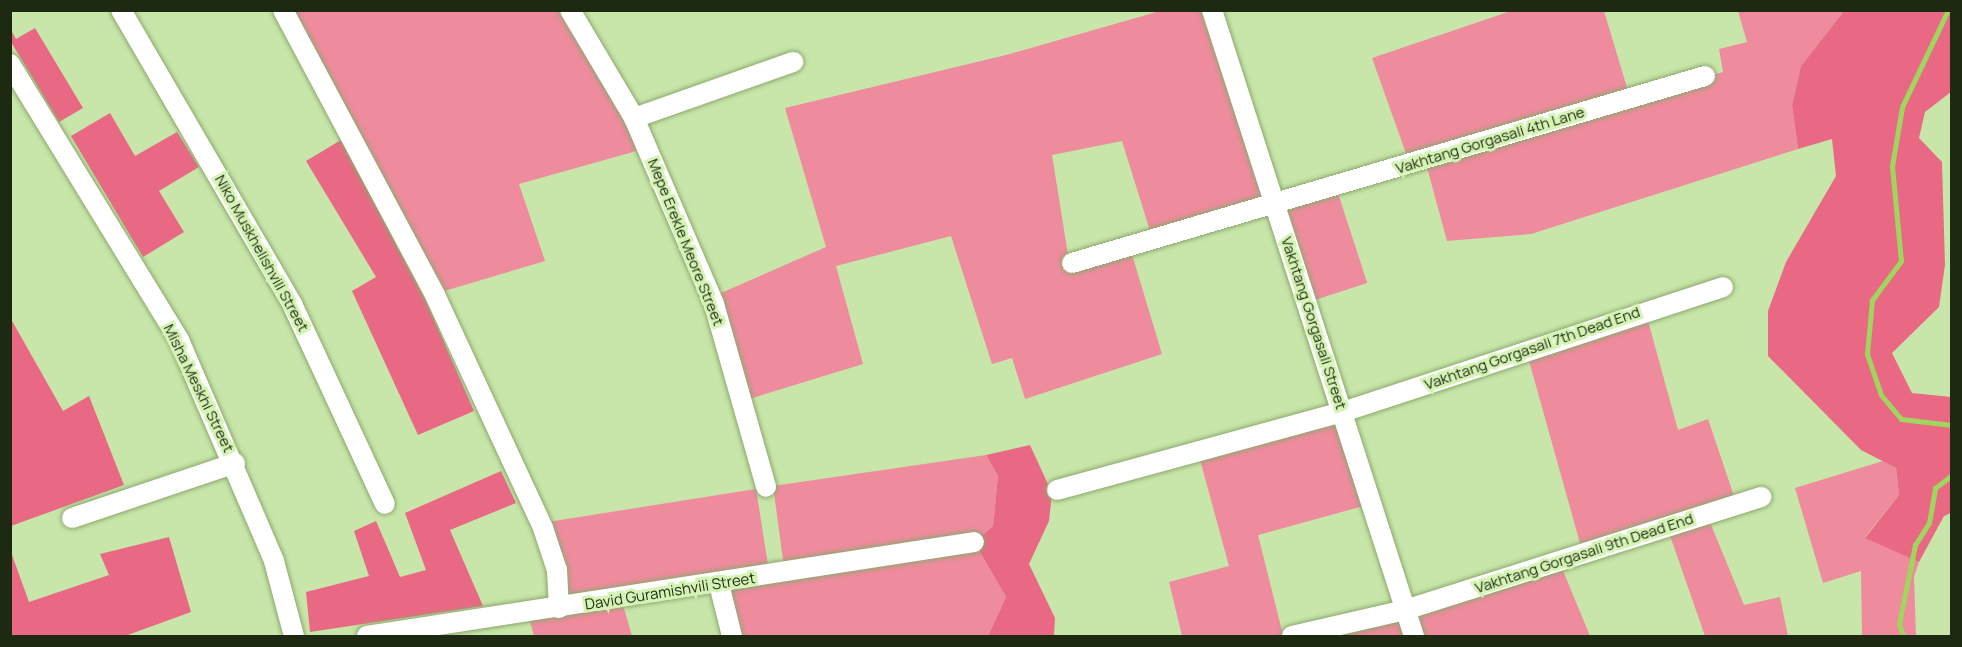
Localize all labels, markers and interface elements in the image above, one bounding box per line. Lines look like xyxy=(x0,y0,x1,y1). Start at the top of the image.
street label: Vakhtang Gorgasali 4th Lane xyxy=(1393,103,1587,177)
street label: Mepe Erekle Meore Street xyxy=(644,156,728,328)
street label: Niko Muskhelishvili Street xyxy=(211,171,313,335)
street label: Vakhtang Gorgasali Street xyxy=(1278,235,1350,411)
street label: Vakhtang Gorgasali 7th Dead End xyxy=(1422,303,1642,393)
street label: Misha Meskhi Street xyxy=(160,321,238,455)
street label: Vakhtang Gorgasali 9th Dead End xyxy=(1473,509,1695,597)
street label: David Guramishvili Street xyxy=(584,569,756,613)

